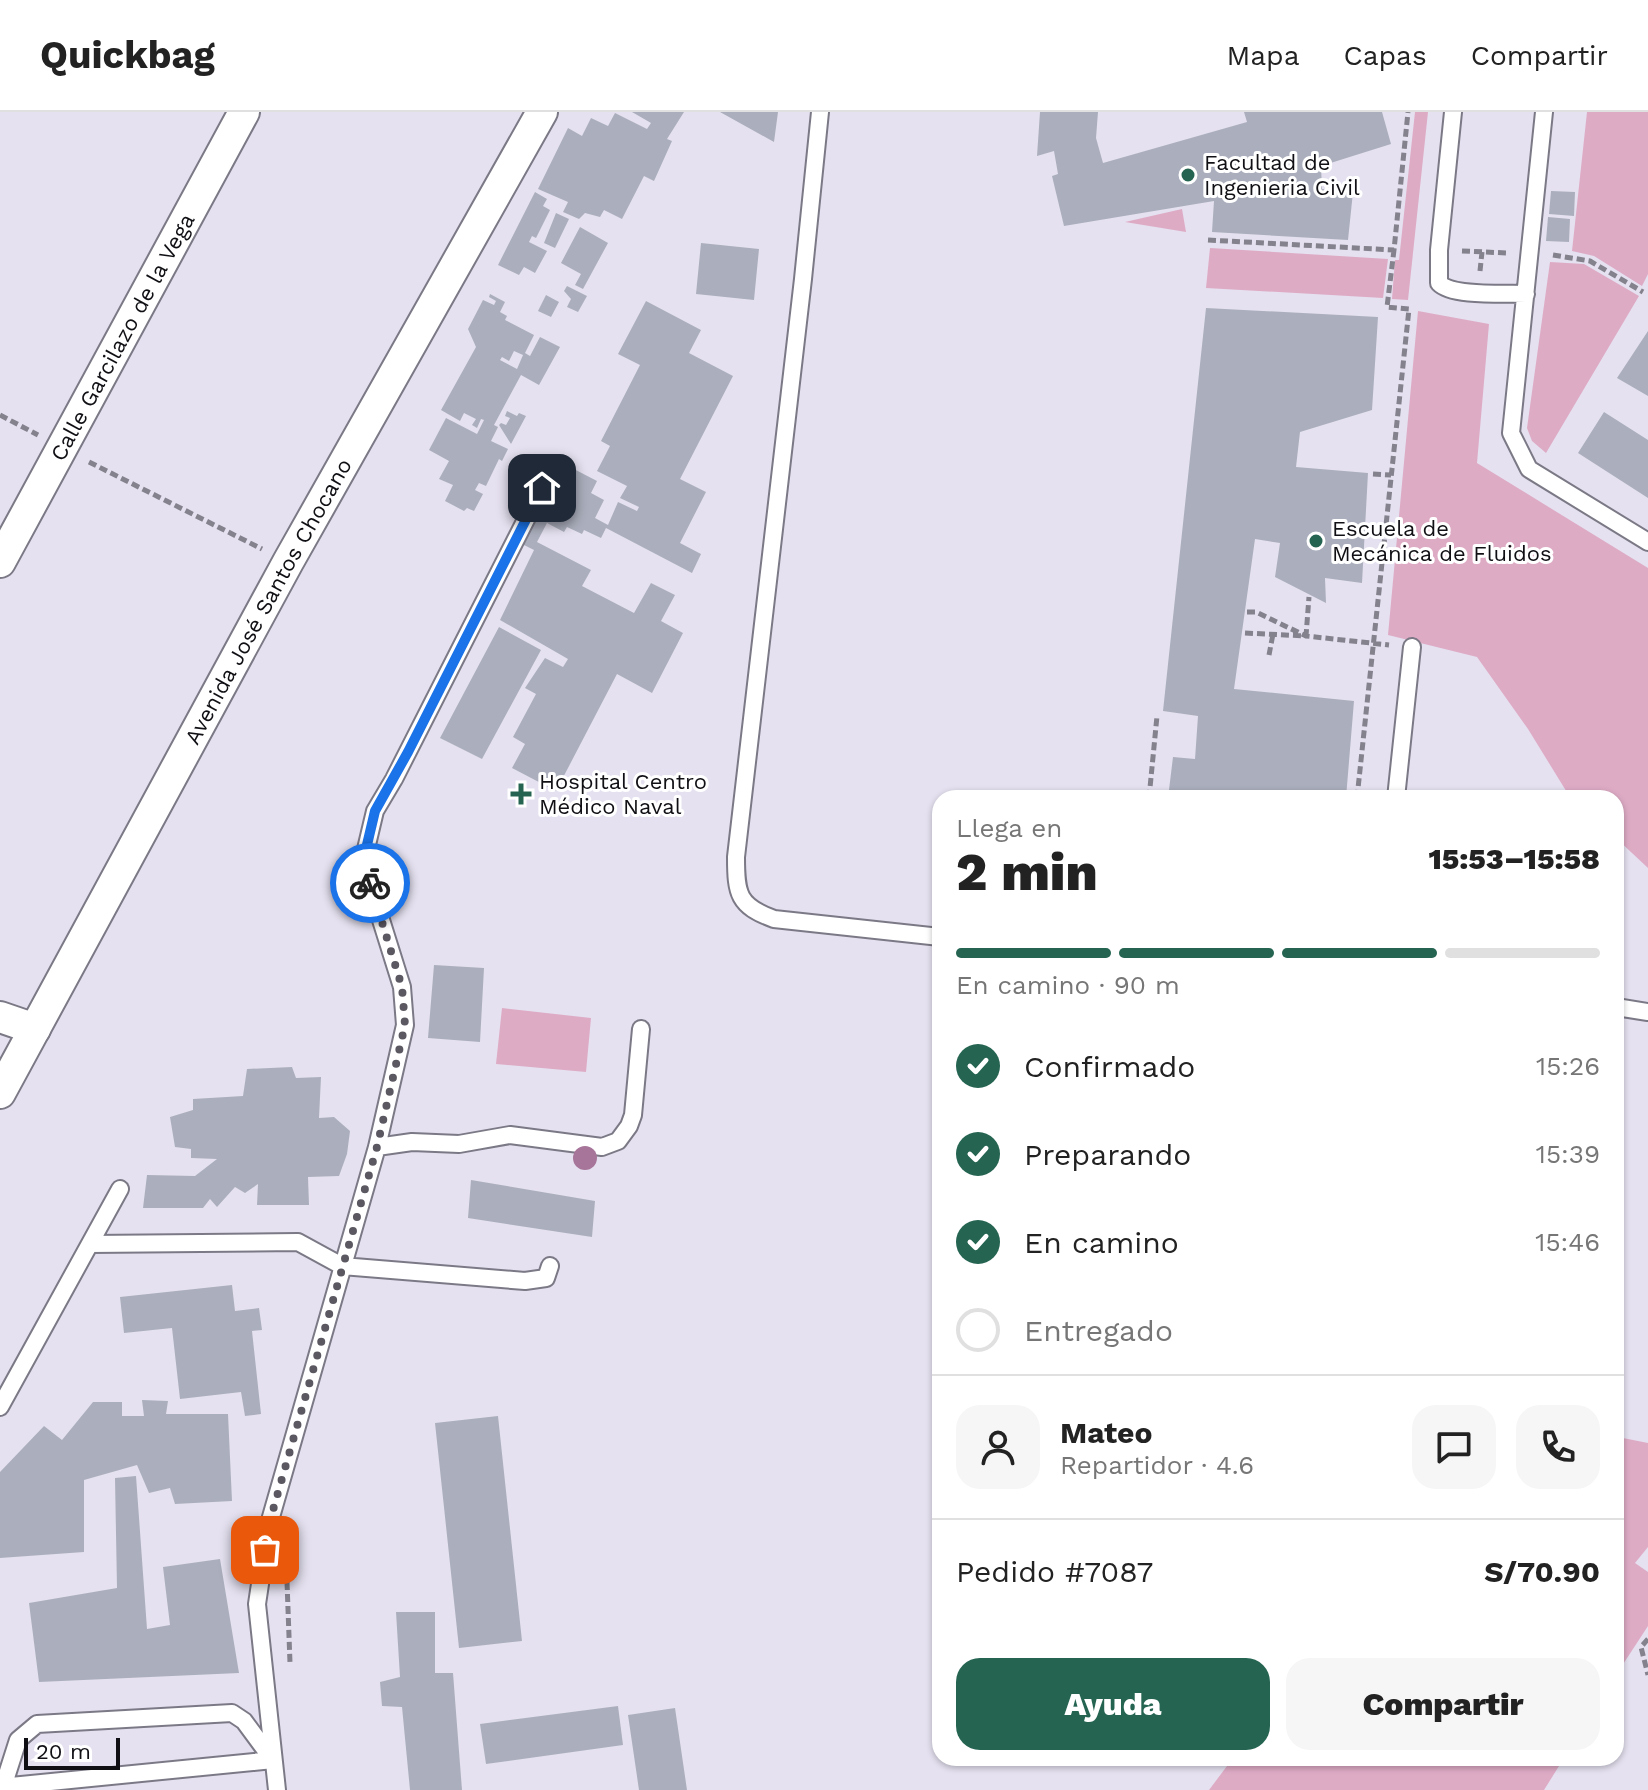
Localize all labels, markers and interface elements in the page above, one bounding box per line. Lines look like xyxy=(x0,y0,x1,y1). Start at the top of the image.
text: Quickbag xyxy=(40,33,215,77)
text: Mapa xyxy=(1226,39,1299,72)
text: Capas xyxy=(1343,39,1427,72)
text: Compartir xyxy=(1471,39,1608,72)
place label: Facultad de Ingenieria Civil xyxy=(1204,150,1360,200)
marker: Facultad de Ingenieria Civil xyxy=(1179,166,1197,184)
street label: Calle Garcilazo de la Vega xyxy=(45,209,200,465)
street label: Avenida José Santos Chocano xyxy=(180,454,357,749)
pin xyxy=(508,454,576,522)
icon: home xyxy=(520,466,564,510)
place label: Escuela de Mecánica de Fluidos xyxy=(1332,516,1551,566)
marker: Escuela de Mecánica de Fluidos xyxy=(1307,532,1325,550)
place label: Hospital Centro Médico Naval xyxy=(539,769,707,819)
marker: Hospital Centro Médico Naval xyxy=(510,783,532,805)
text: Llega en xyxy=(956,813,1062,843)
text: 15:53–15:58 xyxy=(1428,841,1600,876)
text: 2 min xyxy=(956,842,1098,903)
courier xyxy=(330,843,410,923)
icon: bike xyxy=(348,861,392,905)
text: En camino · 90 m xyxy=(956,970,1180,1000)
icon: check xyxy=(956,1044,1000,1088)
text: Confirmado xyxy=(1024,1049,1195,1084)
text: 15:26 xyxy=(1536,1051,1600,1081)
icon: check xyxy=(956,1132,1000,1176)
text: Preparando xyxy=(1024,1137,1191,1172)
text: 15:39 xyxy=(1536,1139,1600,1169)
icon: check xyxy=(956,1220,1000,1264)
text: En camino xyxy=(1024,1225,1179,1260)
text: 15:46 xyxy=(1535,1227,1600,1257)
text: Entregado xyxy=(1024,1313,1173,1348)
button: person xyxy=(956,1405,1040,1489)
button: chat xyxy=(1412,1405,1496,1489)
button: phone xyxy=(1516,1405,1600,1489)
text: Mateo xyxy=(1060,1415,1152,1450)
text: Repartidor · 4.6 xyxy=(1060,1450,1254,1480)
pin xyxy=(231,1516,299,1584)
icon: bag xyxy=(243,1528,287,1572)
text: Pedido #7087 xyxy=(956,1554,1153,1589)
text: S/70.90 xyxy=(1484,1554,1600,1589)
button: Ayuda xyxy=(956,1658,1270,1750)
button: Compartir xyxy=(1286,1658,1600,1750)
scale bar xyxy=(24,1734,120,1770)
text: 20 m xyxy=(36,1739,91,1764)

